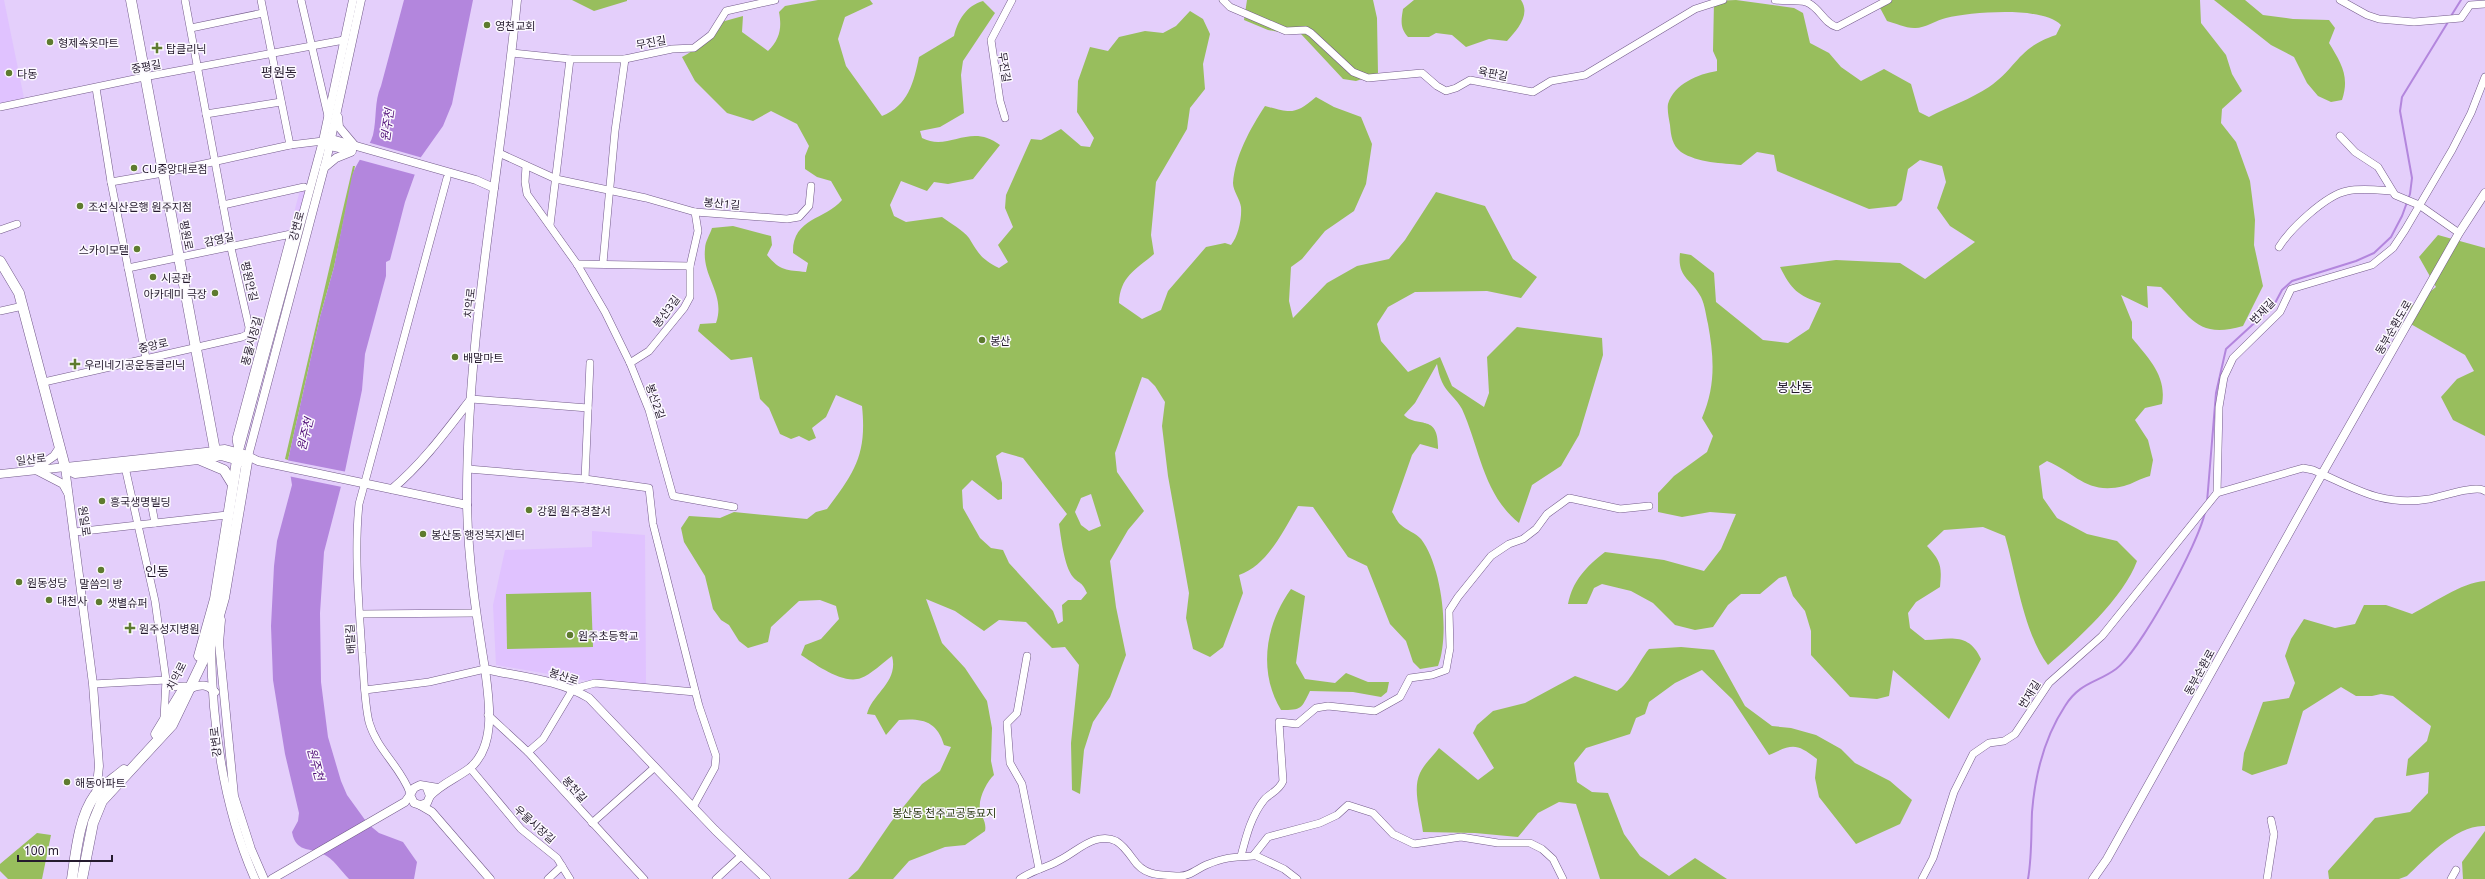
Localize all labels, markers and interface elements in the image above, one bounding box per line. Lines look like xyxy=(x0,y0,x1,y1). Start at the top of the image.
place label: 영천교회 xyxy=(495,18,535,33)
marker: 영천교회 xyxy=(482,20,492,30)
street label: 무진길 xyxy=(635,32,667,52)
place label: 형제속옷마트 xyxy=(58,35,119,50)
marker: 형제속옷마트 xyxy=(45,37,55,47)
place label: 탑클리닉 xyxy=(166,41,206,56)
marker: 탑클리닉 xyxy=(151,42,163,54)
street label: 무진길 xyxy=(995,51,1015,83)
street label: 중평길 xyxy=(130,56,162,76)
district label: 평원동 xyxy=(261,63,297,81)
street label: 육판길 xyxy=(1477,63,1509,83)
place label: 다동 xyxy=(17,66,37,81)
marker: 다동 xyxy=(4,68,14,78)
water label: 원주천 xyxy=(376,105,398,143)
place label: CU중앙대로점 xyxy=(142,161,208,176)
marker: CU중앙대로점 xyxy=(129,163,139,173)
street label: 봉산1길 xyxy=(703,194,741,212)
place label: 조선식산은행 원주지점 xyxy=(88,199,192,214)
marker: 조선식산은행 원주지점 xyxy=(75,201,85,211)
street label: 강변로 xyxy=(285,209,307,243)
street label: 평원로 xyxy=(177,219,197,251)
street label: 감영길 xyxy=(203,229,235,249)
place label: 스카이모텔 xyxy=(78,242,129,257)
marker: 스카이모텔 xyxy=(132,244,142,254)
street label: 평원안길 xyxy=(238,260,262,302)
place label: 시공관 xyxy=(161,270,191,285)
marker: 시공관 xyxy=(148,272,158,282)
place label: 아카데미 극장 xyxy=(143,286,207,301)
street label: 치악로 xyxy=(460,287,478,319)
marker: 아카데미 극장 xyxy=(210,288,220,298)
street label: 봉산3길 xyxy=(649,292,683,330)
street label: 번재길 xyxy=(2246,295,2278,327)
street label: 동부순환도로 xyxy=(2371,297,2415,357)
street label: 풍물시장길 xyxy=(237,315,265,367)
place label: 봉산 xyxy=(990,333,1010,348)
street label: 중앙로 xyxy=(137,334,169,356)
marker: 봉산 xyxy=(977,335,987,345)
place label: 배말마트 xyxy=(463,350,503,365)
marker: 배말마트 xyxy=(450,352,460,362)
place label: 우리네기공운동클리닉 xyxy=(84,357,185,372)
marker: 우리네기공운동클리닉 xyxy=(69,358,81,370)
district label: 봉산동 xyxy=(1777,378,1813,396)
street label: 봉산2길 xyxy=(643,381,669,421)
water label: 원주천 xyxy=(293,414,318,452)
street label: 일산로 xyxy=(15,450,47,468)
place label: 흥국생명빌딩 xyxy=(110,494,171,509)
marker: 흥국생명빌딩 xyxy=(97,496,107,506)
place label: 강원 원주경찰서 xyxy=(537,503,611,518)
street label: 원일로 xyxy=(75,505,95,537)
marker: 강원 원주경찰서 xyxy=(524,505,534,515)
place label: 봉산동 행정복지센터 xyxy=(431,527,525,542)
marker: 봉산동 행정복지센터 xyxy=(418,529,428,539)
district label: 인동 xyxy=(145,562,169,580)
marker: 말씀의 방 xyxy=(96,565,106,575)
place label: 원동성당 xyxy=(27,575,67,590)
place label: 말씀의 방 xyxy=(79,576,123,591)
marker: 원동성당 xyxy=(14,577,24,587)
place label: 대천사 xyxy=(57,593,87,608)
marker: 대천사 xyxy=(44,595,54,605)
place label: 샛별슈퍼 xyxy=(107,595,147,610)
marker: 샛별슈퍼 xyxy=(94,597,104,607)
place label: 원주성지병원 xyxy=(139,621,200,636)
marker: 원주성지병원 xyxy=(124,622,136,634)
street label: 배말길 xyxy=(341,623,359,655)
place label: 원주초등학교 xyxy=(578,628,639,643)
marker: 원주초등학교 xyxy=(565,630,575,640)
street label: 동부순환로 xyxy=(2180,646,2218,698)
street label: 치악로 xyxy=(162,659,190,693)
street label: 봉산로 xyxy=(547,664,581,688)
street label: 번재길 xyxy=(2015,677,2043,711)
street label: 강변로 xyxy=(206,726,224,758)
water label: 원주천 xyxy=(304,746,329,784)
street label: 봉천길 xyxy=(559,773,591,805)
place label: 해동아파트 xyxy=(75,775,126,790)
marker: 해동아파트 xyxy=(62,777,72,787)
street label: 우물시장길 xyxy=(511,801,559,847)
park label: 봉산동 천주교공동묘지 xyxy=(892,805,996,820)
scale bar xyxy=(18,837,112,863)
text: 100 m xyxy=(24,842,59,859)

